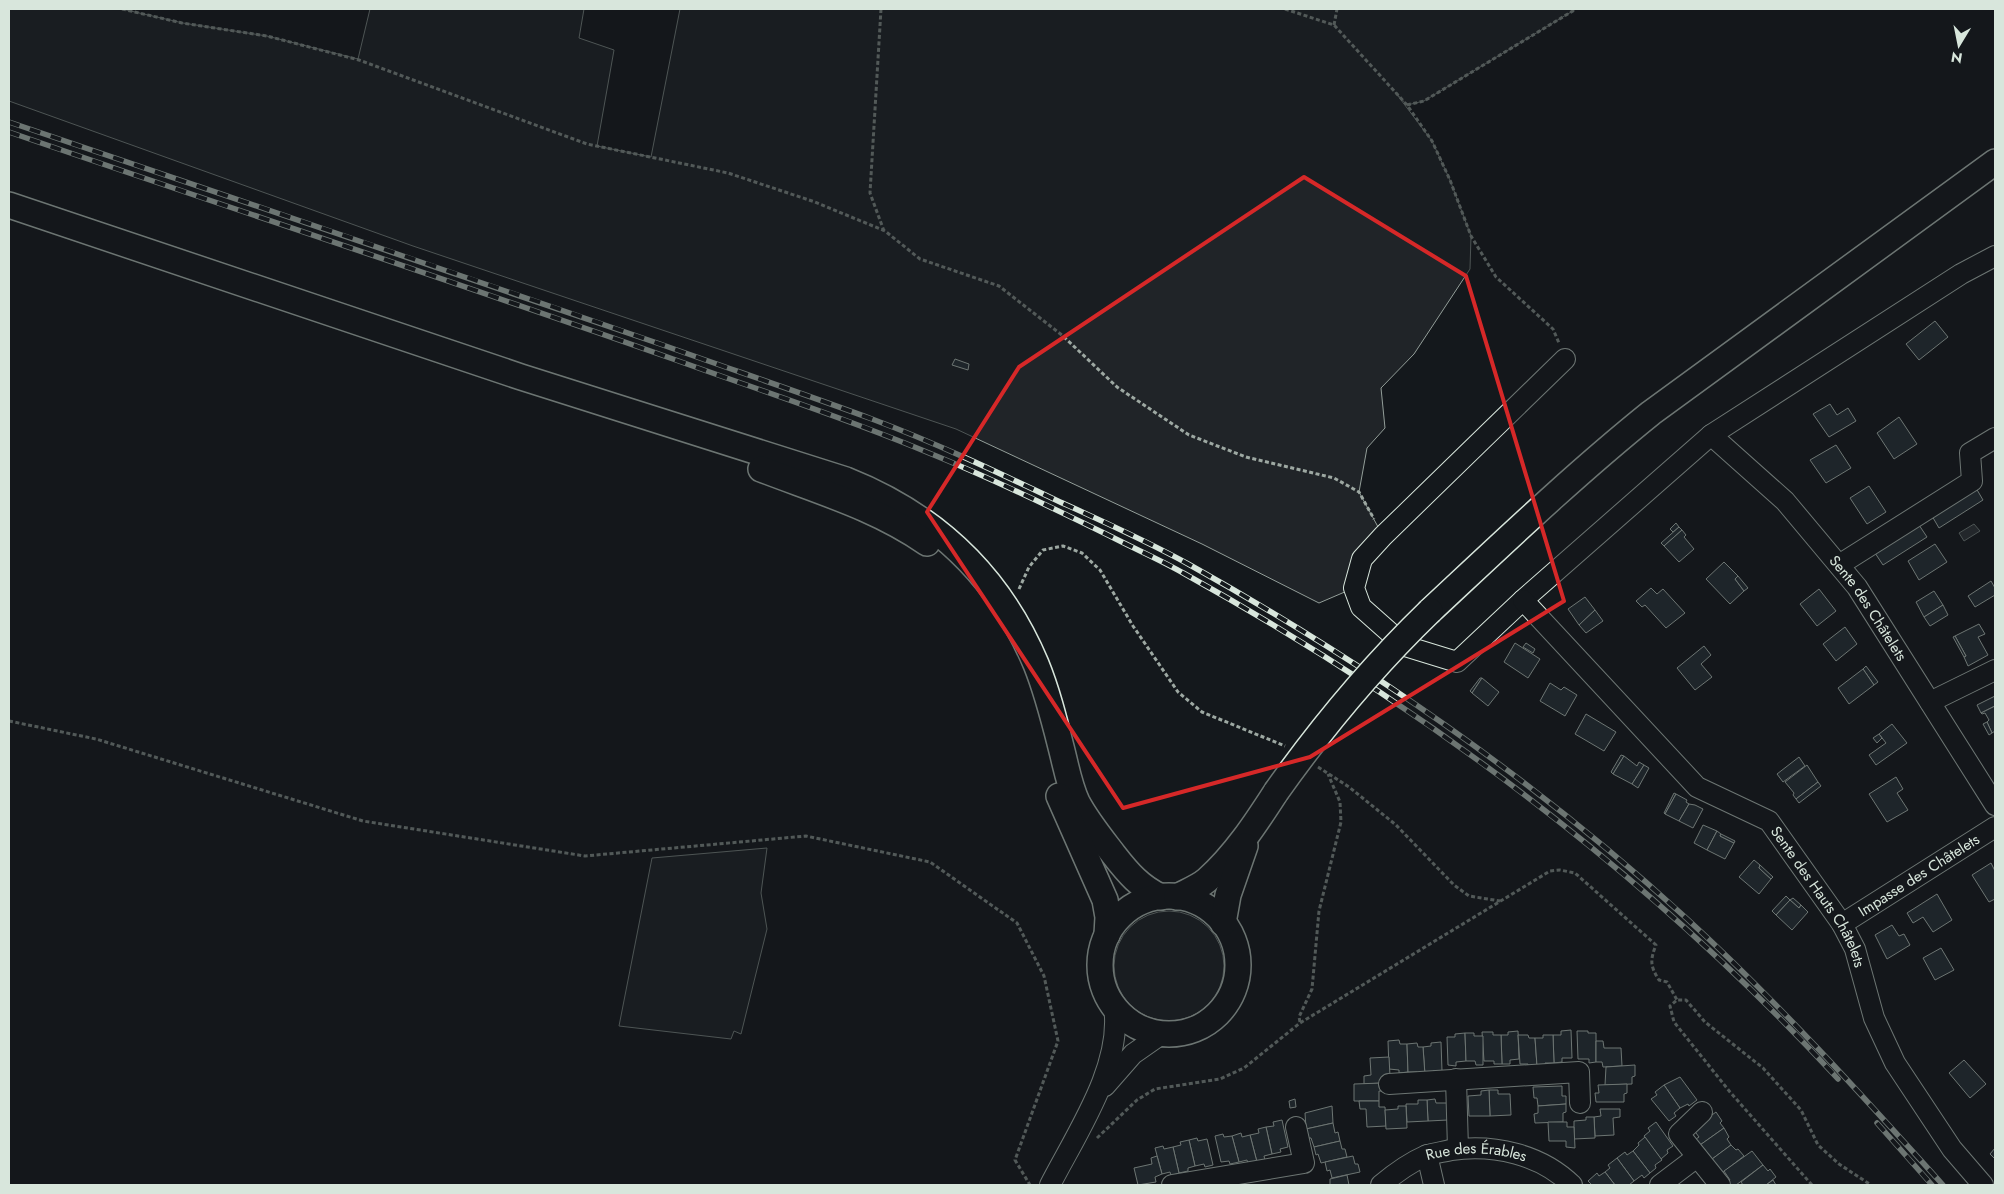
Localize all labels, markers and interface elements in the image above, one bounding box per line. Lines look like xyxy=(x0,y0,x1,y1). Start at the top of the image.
north arrow xyxy=(1934,20,1984,70)
text: N xyxy=(1950,47,1964,69)
street label: Sente des Châtelets xyxy=(1824,550,1912,665)
street label: Sente des Hauts Châtelets xyxy=(1765,822,1871,970)
street label: Impasse des Châtelets xyxy=(1854,828,1984,922)
street label: Rue des Érables xyxy=(1423,1137,1530,1167)

